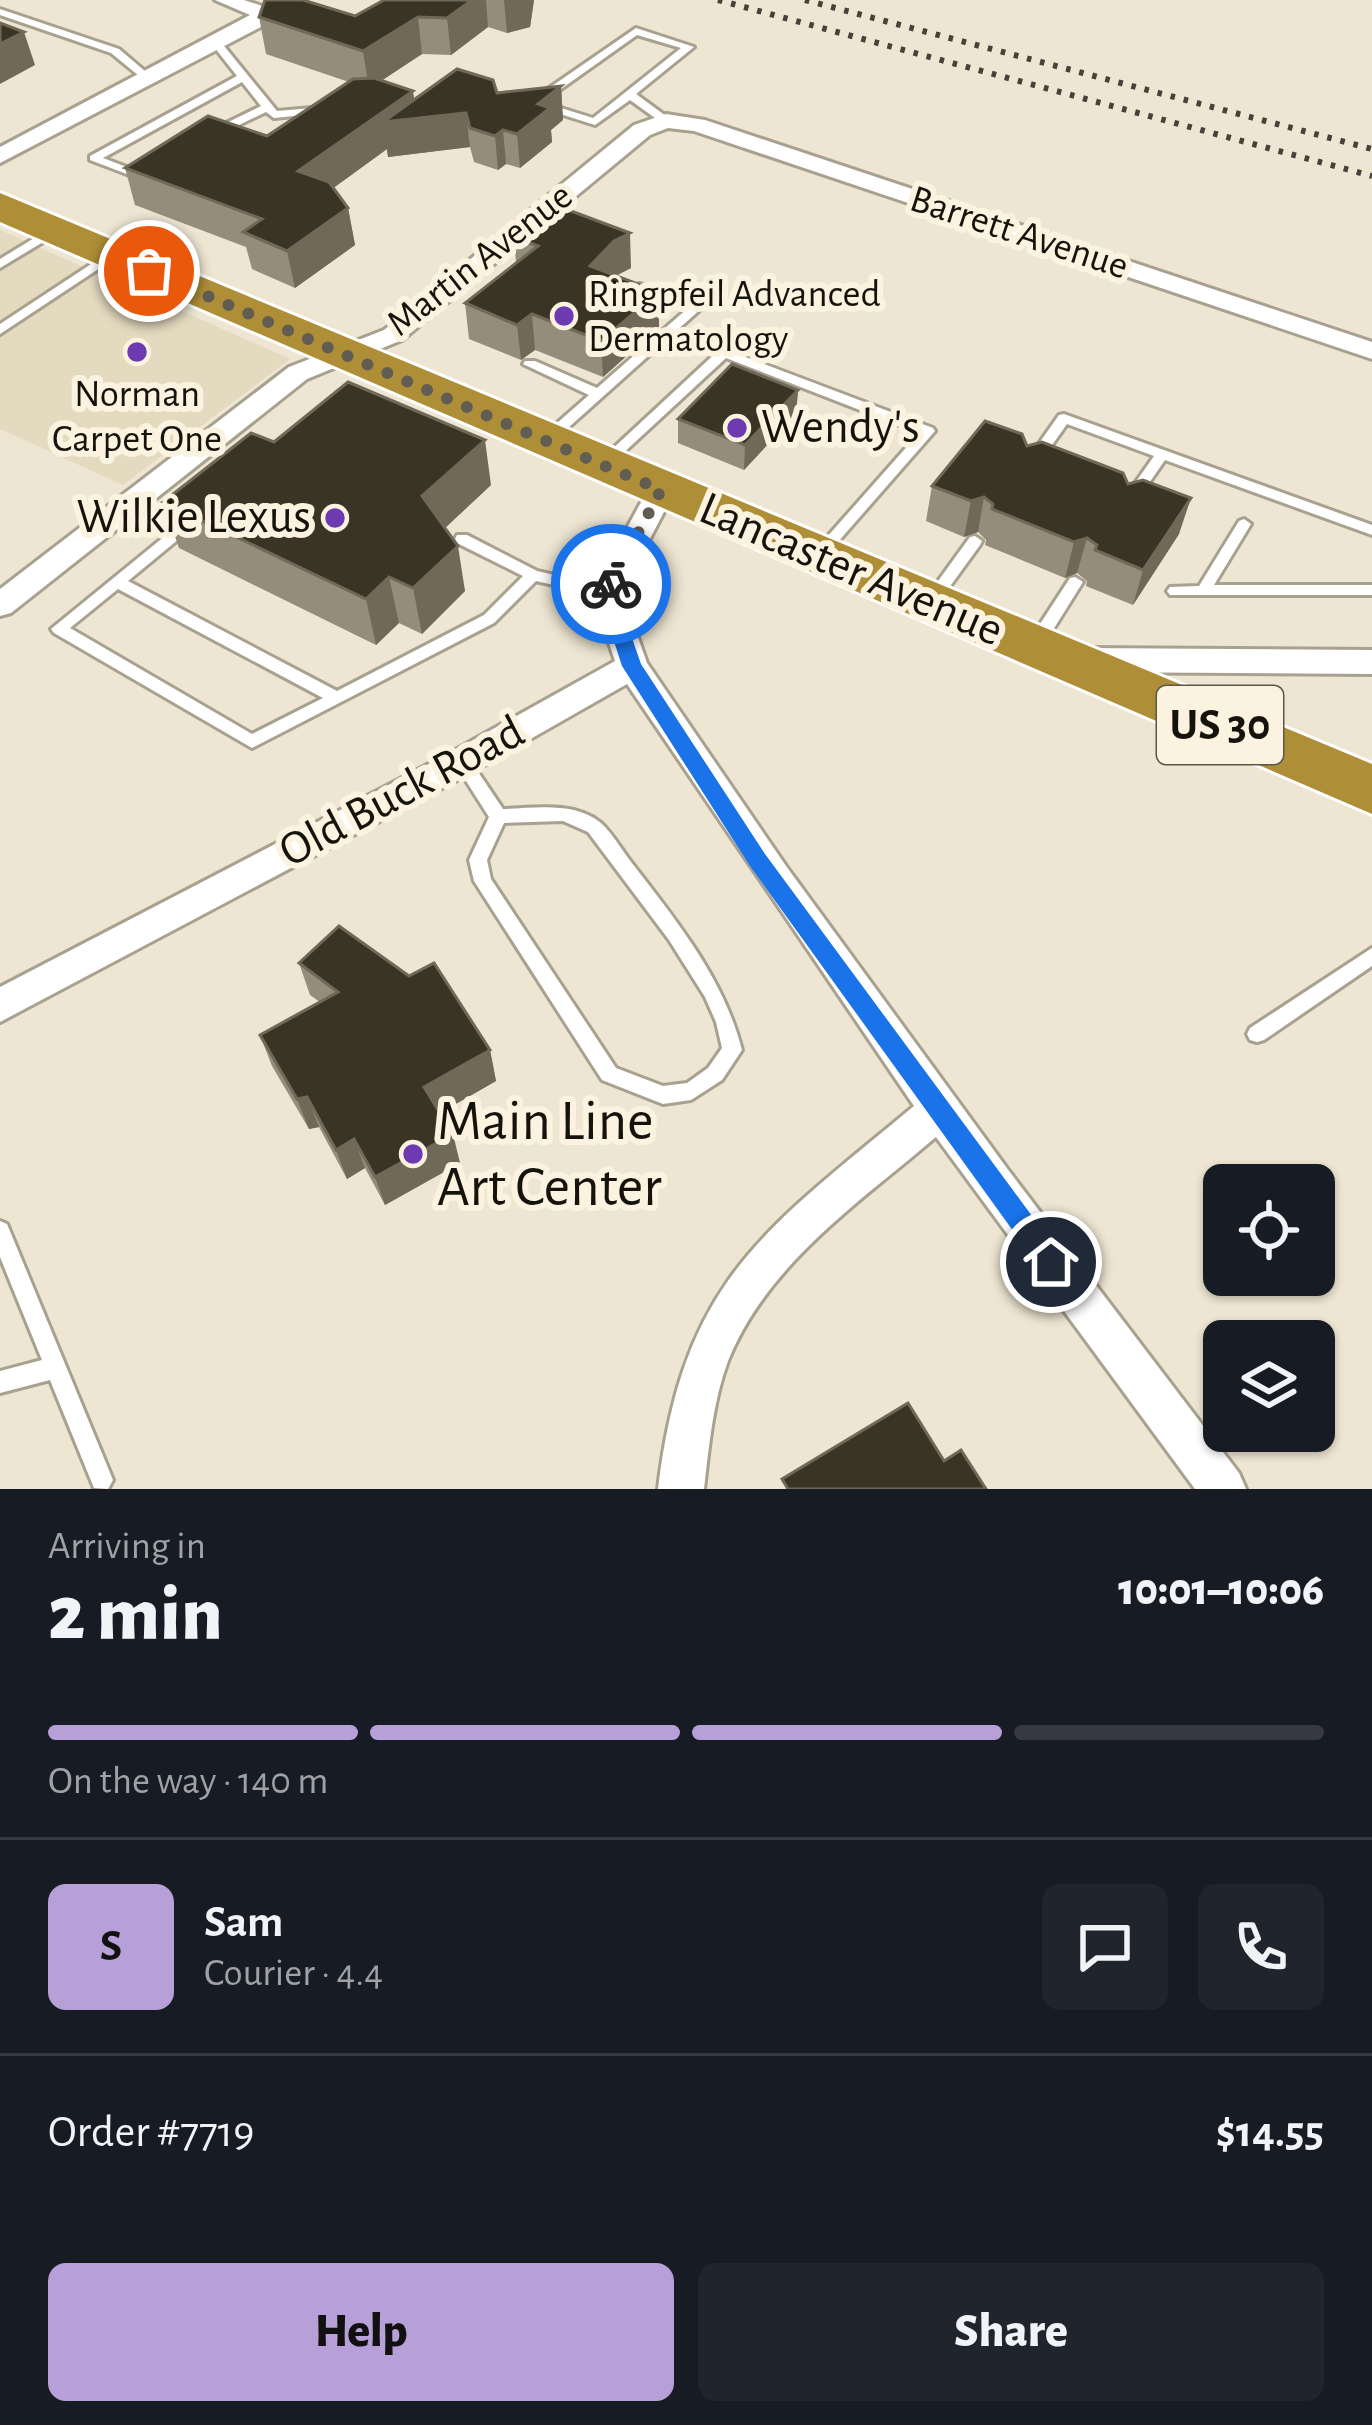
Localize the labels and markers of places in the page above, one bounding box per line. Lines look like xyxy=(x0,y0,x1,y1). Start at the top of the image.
pin xyxy=(98,220,200,322)
place label: Ringpfeil Advanced Dermatology xyxy=(588,275,881,359)
marker: Ringpfeil Advanced Dermatology xyxy=(551,303,577,329)
marker: Norman Carpet One xyxy=(124,339,150,365)
place label: Norman Carpet One xyxy=(52,375,222,459)
place label: Wendy's xyxy=(761,404,920,452)
marker: Wendy's xyxy=(724,415,750,441)
place label: Wilkie Lexus xyxy=(77,494,311,542)
marker: Wilkie Lexus xyxy=(322,505,348,531)
place label: Main Line Art Center xyxy=(437,1093,662,1216)
marker: Main Line Art Center xyxy=(400,1141,426,1167)
pin xyxy=(1000,1211,1102,1313)

